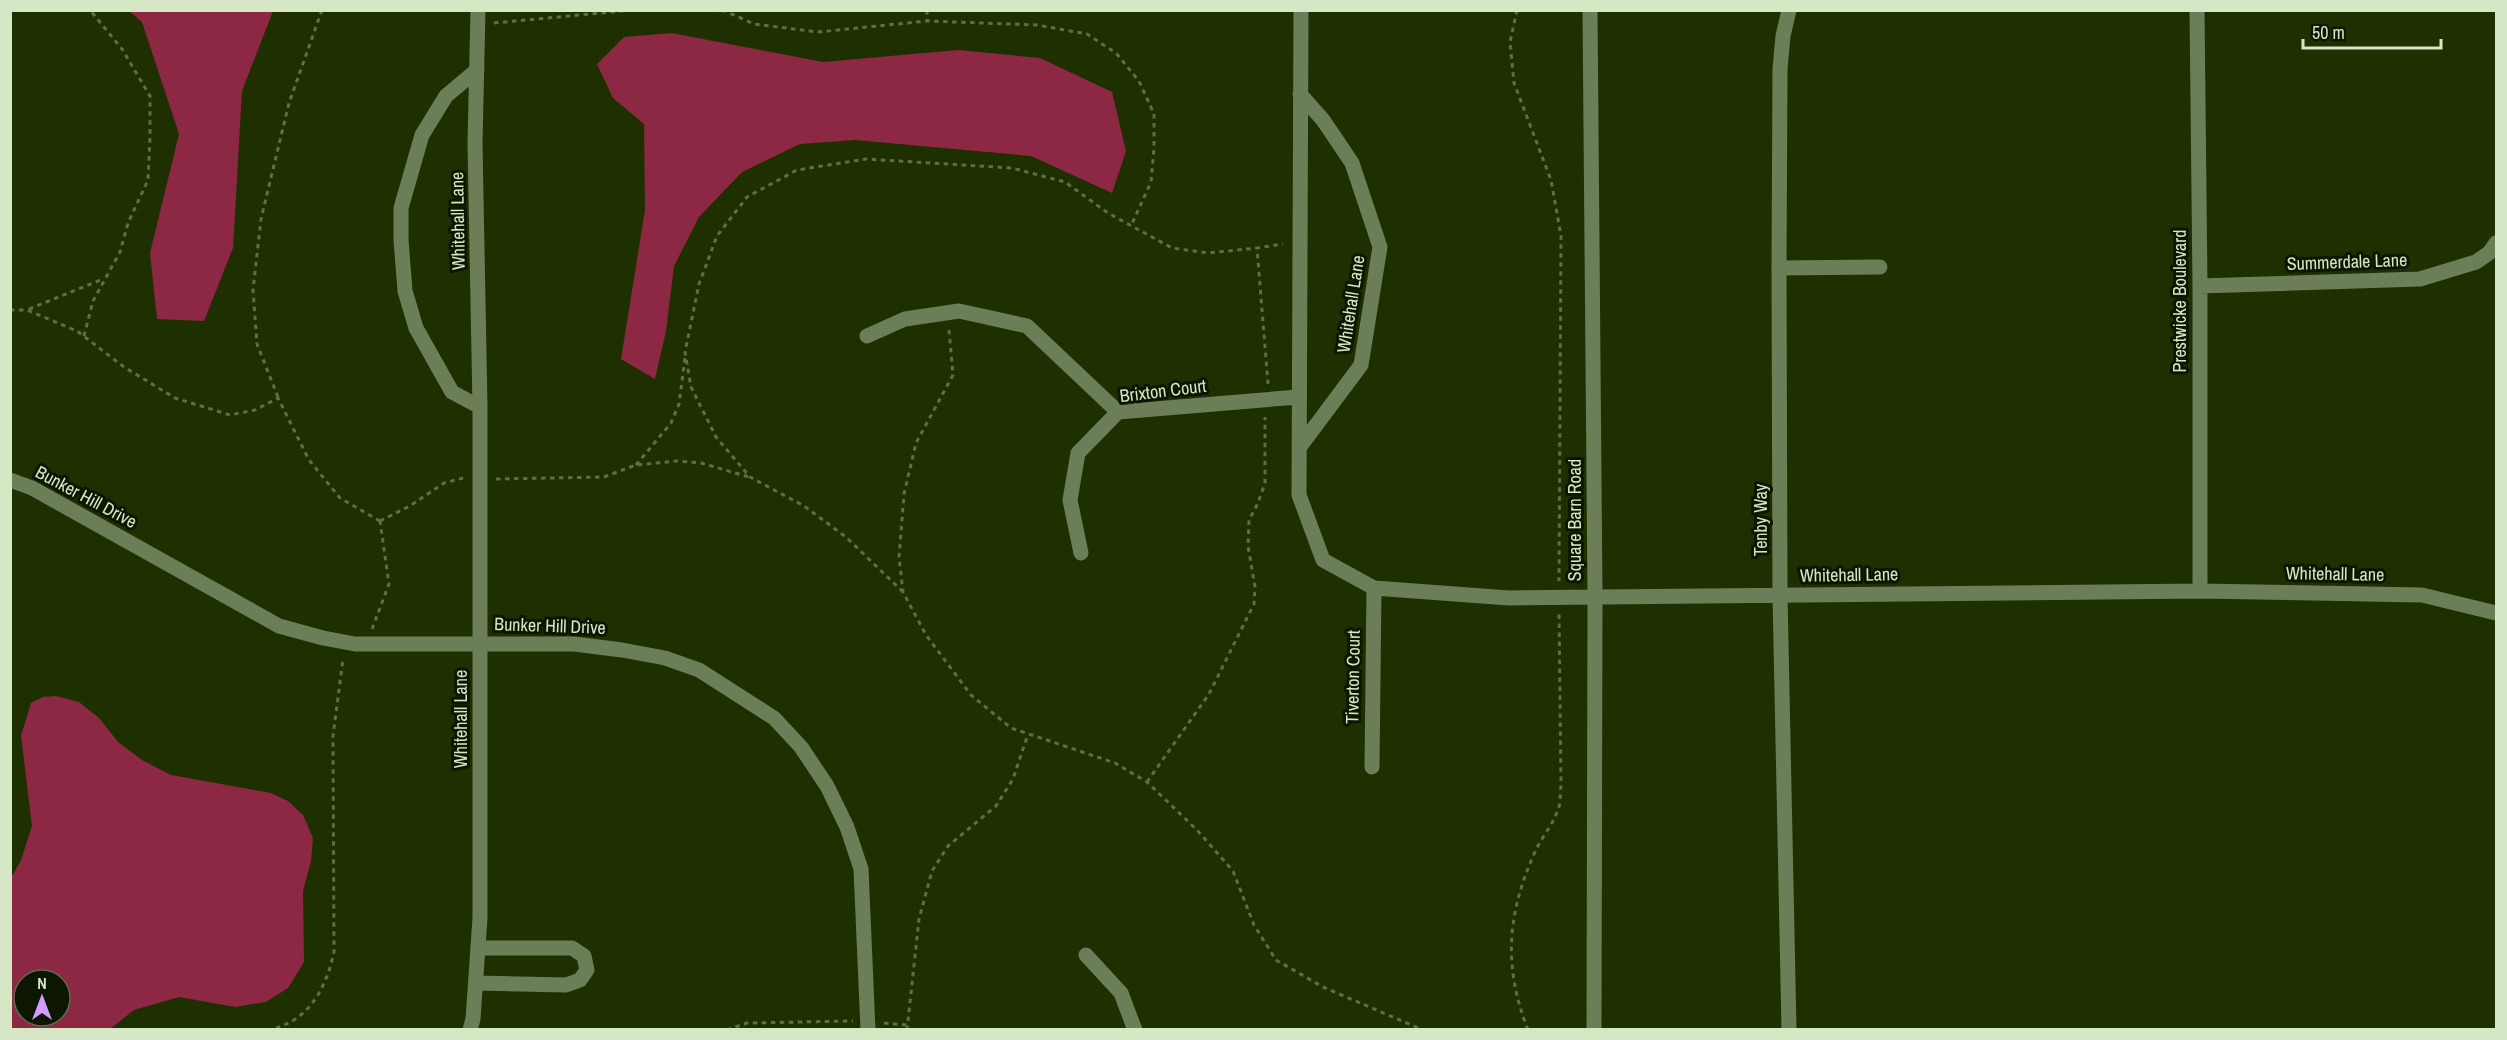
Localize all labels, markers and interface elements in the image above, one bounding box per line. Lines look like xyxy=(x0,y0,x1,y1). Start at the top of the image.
scale bar xyxy=(2303,12,2441,50)
text: 50 m xyxy=(2312,20,2345,45)
street label: Whitehall Lane xyxy=(444,172,471,270)
street label: Prestwicke Boulevard xyxy=(2167,230,2192,372)
street label: Summerdale Lane xyxy=(2286,247,2408,276)
street label: Whitehall Lane xyxy=(1330,253,1371,355)
street label: Brixton Court xyxy=(1118,373,1208,408)
street label: Bunker Hill Drive xyxy=(31,459,141,534)
street label: Square Barn Road xyxy=(1562,459,1587,581)
street label: Tenby Way xyxy=(1748,483,1773,556)
street label: Whitehall Lane xyxy=(2286,560,2384,587)
street label: Whitehall Lane xyxy=(1800,561,1898,588)
street label: Bunker Hill Drive xyxy=(494,611,606,640)
street label: Tiverton Court xyxy=(1339,630,1366,724)
street label: Whitehall Lane xyxy=(448,670,473,768)
north arrow xyxy=(12,968,72,1028)
text: N xyxy=(37,972,47,994)

